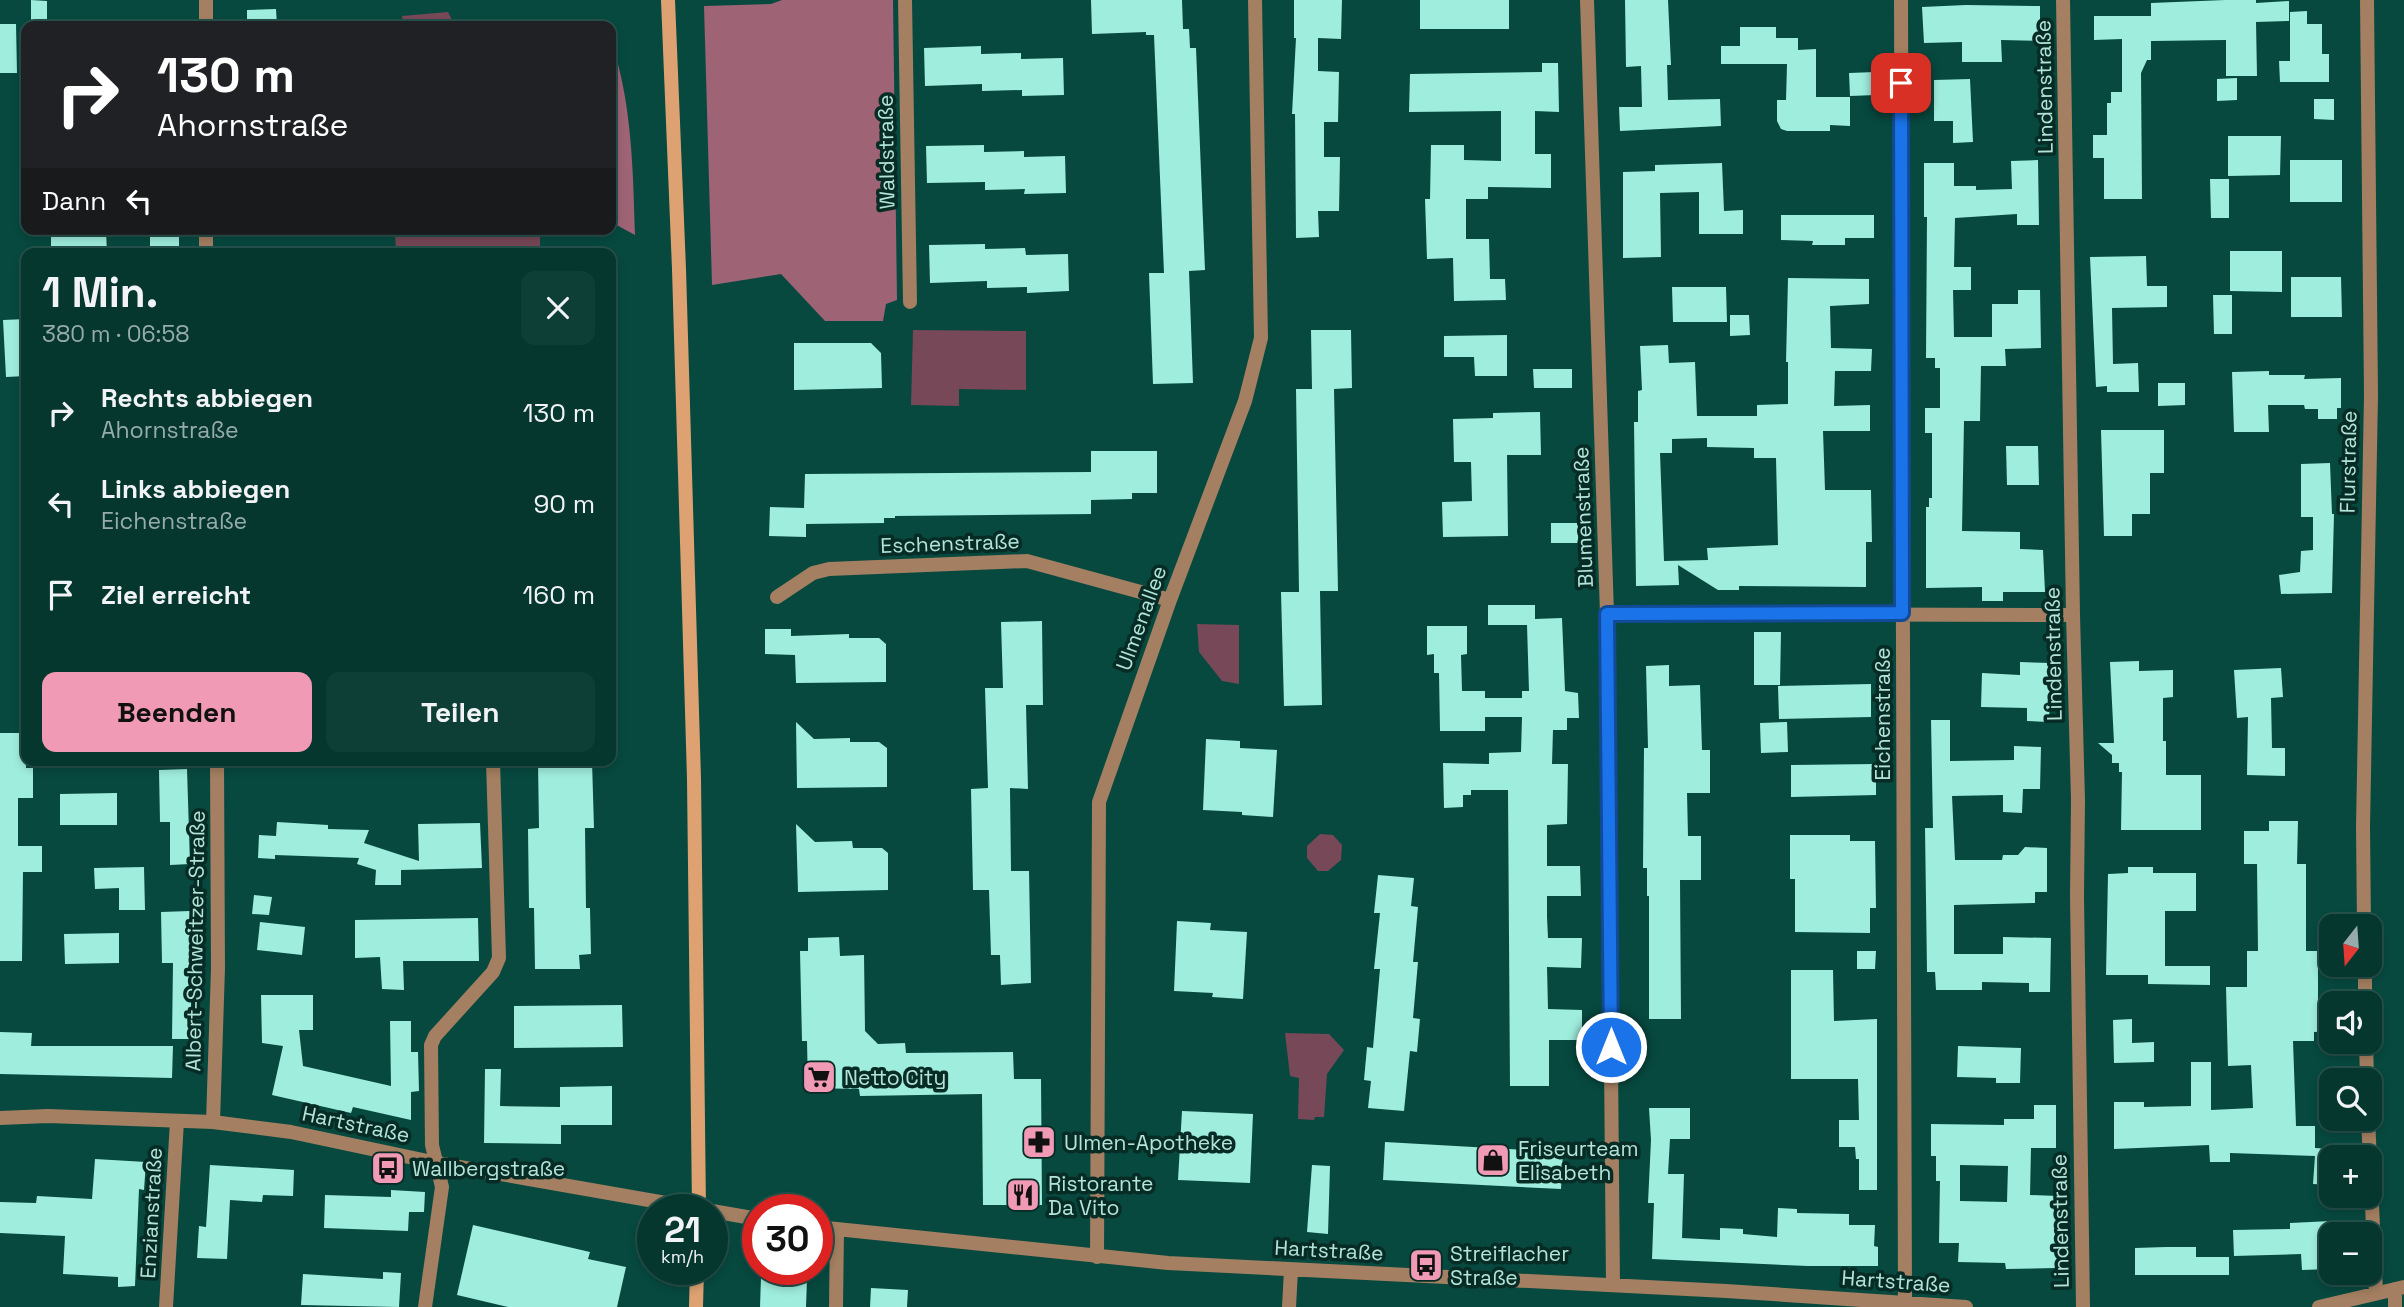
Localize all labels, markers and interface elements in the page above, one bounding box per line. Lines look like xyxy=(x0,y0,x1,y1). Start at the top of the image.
street label: Lindenstraße xyxy=(2029,20,2059,154)
text: 130 m xyxy=(157,44,295,106)
icon: right xyxy=(42,49,133,140)
pin xyxy=(1871,53,1931,113)
icon: arrive xyxy=(1882,64,1920,102)
street label: Waldstraße xyxy=(872,94,900,210)
text: Ahornstraße xyxy=(157,105,348,145)
icon: left xyxy=(120,182,158,220)
text: Dann xyxy=(42,184,106,218)
text: 1 Min. xyxy=(42,266,158,319)
button: close xyxy=(521,271,595,345)
text: 380 m · 06:58 xyxy=(42,319,190,349)
text: Rechts abbiegen xyxy=(101,381,313,415)
icon: right xyxy=(42,394,80,432)
text: 130 m xyxy=(523,396,595,430)
street label: Flurstraße xyxy=(2334,410,2362,514)
text: Ahornstraße xyxy=(101,415,239,445)
street label: Blumenstraße xyxy=(1567,446,1599,588)
text: Links abbiegen xyxy=(101,472,290,506)
icon: left xyxy=(42,485,80,523)
text: 90 m xyxy=(533,487,595,521)
text: Eichenstraße xyxy=(101,506,247,536)
street label: Eschenstraße xyxy=(880,527,1020,559)
street label: Ulmenallee xyxy=(1110,562,1172,674)
icon: arrive xyxy=(42,576,80,614)
text: Ziel erreicht xyxy=(101,578,251,612)
text: 160 m xyxy=(523,578,595,612)
street label: Lindenstraße xyxy=(2038,587,2068,721)
street label: Eichenstraße xyxy=(1869,647,1896,781)
button: Beenden xyxy=(42,672,312,752)
button: Teilen xyxy=(326,672,595,752)
street label: Albert-Schweitzer-Straße xyxy=(179,810,211,1072)
north arrow xyxy=(2319,914,2382,976)
map controls xyxy=(2319,914,2382,1285)
button: sound xyxy=(2319,991,2382,1054)
position arrow xyxy=(1574,1010,1648,1084)
supermarket icon: Netto City xyxy=(800,1058,838,1096)
place label: Netto City xyxy=(844,1064,946,1091)
button: search xyxy=(2319,1068,2382,1131)
street label: Hartstraße xyxy=(300,1099,412,1149)
pharmacy icon: Ulmen-Apotheke xyxy=(1020,1123,1058,1161)
place label: Ulmen-Apotheke xyxy=(1064,1129,1233,1156)
place label: Friseurteam Elisabeth xyxy=(1518,1135,1639,1186)
shop icon: Friseurteam Elisabeth xyxy=(1474,1141,1512,1179)
button: + xyxy=(2319,1145,2382,1208)
street label: Enzianstraße xyxy=(134,1147,168,1279)
bus stop icon: Wallbergstraße xyxy=(369,1149,407,1187)
street label: Lindenstraße xyxy=(2045,1154,2075,1288)
place label: Wallbergstraße xyxy=(412,1155,565,1182)
place label: Ristorante Da Vito xyxy=(1048,1170,1153,1221)
restaurant icon: Ristorante Da Vito xyxy=(1004,1176,1042,1214)
speed limit sign: 30 xyxy=(742,1194,833,1285)
text: 21 xyxy=(664,1208,701,1252)
button: − xyxy=(2319,1222,2382,1285)
street label: Hartstraße xyxy=(1274,1234,1384,1266)
place label: Streiflacher Straße xyxy=(1450,1240,1569,1291)
text: km/h xyxy=(661,1245,704,1268)
bus stop icon: Streiflacher Straße xyxy=(1407,1246,1445,1284)
street label: Hartstraße xyxy=(1841,1264,1951,1298)

